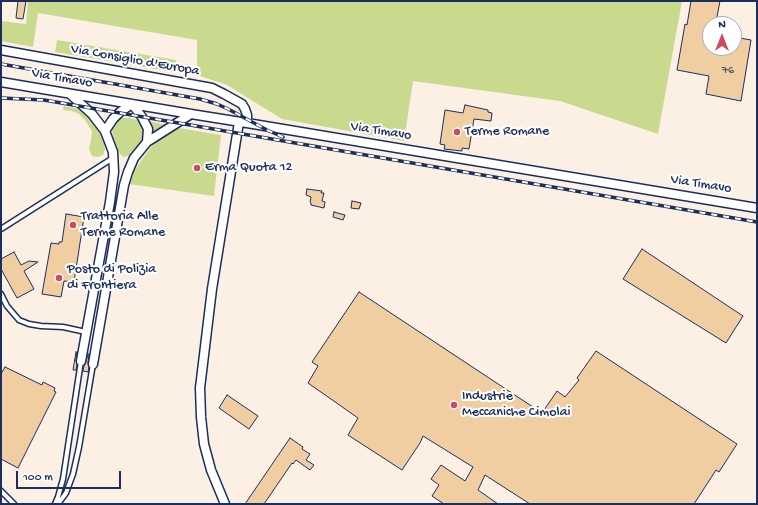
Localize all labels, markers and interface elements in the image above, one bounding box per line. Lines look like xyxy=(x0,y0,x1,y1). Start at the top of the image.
north arrow xyxy=(702,16,742,56)
text: N xyxy=(718,19,726,31)
street label: Via Consiglio d'Europa xyxy=(69,41,201,81)
house number: 76 xyxy=(722,64,734,78)
street label: Via Timavo xyxy=(30,65,94,93)
street label: Via Timavo xyxy=(349,119,413,145)
place label: Terme Romane xyxy=(465,124,549,140)
marker: Terme Romane xyxy=(452,127,462,137)
place label: Erma Quota 12 xyxy=(205,160,292,176)
marker: Erma Quota 12 xyxy=(192,163,202,173)
street label: Via Timavo xyxy=(669,172,733,198)
place label: Trattoria Alle Terme Romane xyxy=(81,209,165,242)
marker: Trattoria Alle Terme Romane xyxy=(68,220,78,230)
place label: Posto di Polizia di Frontiera xyxy=(67,262,156,294)
marker: Posto di Polizia di Frontiera xyxy=(54,273,64,283)
place label: Industrie Meccaniche Cimolai xyxy=(462,389,570,422)
marker: Industrie Meccaniche Cimolai xyxy=(449,400,459,410)
scale bar xyxy=(18,463,123,489)
text: 100 m xyxy=(23,471,53,485)

